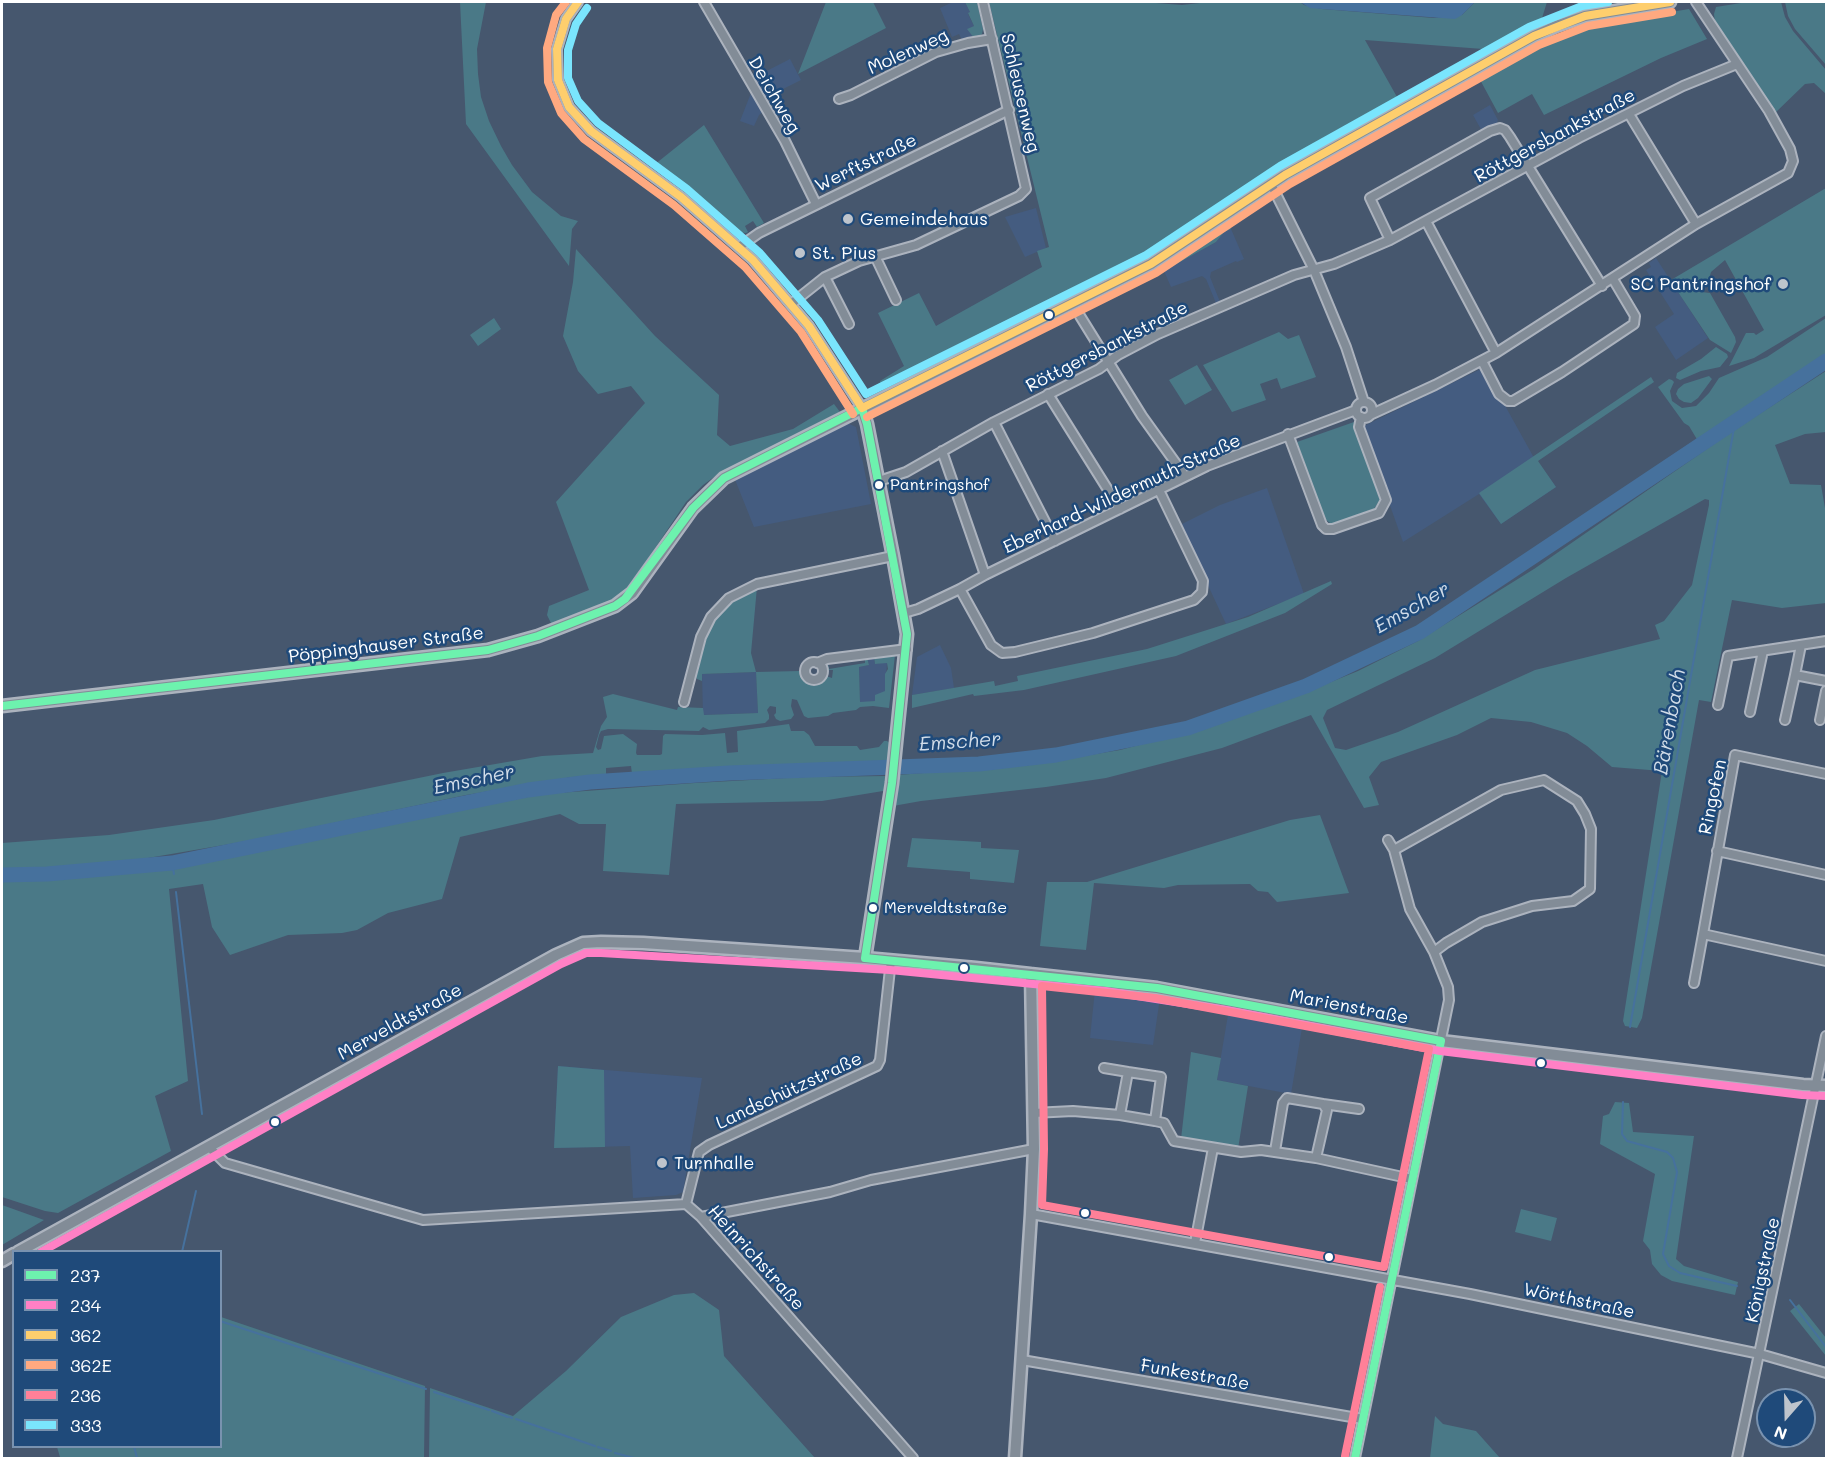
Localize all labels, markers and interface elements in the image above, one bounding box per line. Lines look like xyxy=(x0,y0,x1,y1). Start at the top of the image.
street label: Molenweg xyxy=(864,25,952,79)
street label: Schleusenweg xyxy=(996,31,1044,155)
street label: Deichweg xyxy=(743,53,805,137)
street label: Röttgersbankstraße xyxy=(1471,84,1639,188)
street label: Werftstraße xyxy=(812,129,920,197)
place label: Gemeindehaus xyxy=(860,208,988,230)
marker: Gemeindehaus xyxy=(841,212,855,226)
place label: St. Pius xyxy=(812,242,876,264)
marker: St. Pius xyxy=(793,246,807,260)
place label: SC Pantringshof xyxy=(1631,273,1771,295)
marker: SC Pantringshof xyxy=(1776,277,1790,291)
street label: Röttgersbankstraße xyxy=(1022,297,1192,397)
unlabelled marker xyxy=(1043,309,1055,321)
street label: Eberhard-Wildermuth-Straße xyxy=(1000,429,1244,559)
place label: Pantringshof xyxy=(890,475,989,495)
marker: Pantringshof xyxy=(873,479,885,491)
water label: Emscher xyxy=(1370,577,1454,639)
street label: Pöppinghauser Straße xyxy=(287,622,485,668)
water label: Bärenbach xyxy=(1649,667,1691,777)
water label: Emscher xyxy=(918,727,1002,757)
street label: Ringofen xyxy=(1695,757,1731,837)
water label: Emscher xyxy=(431,760,517,800)
place label: Merveldtstraße xyxy=(884,898,1007,918)
marker: Merveldtstraße xyxy=(867,902,879,914)
unlabelled marker xyxy=(958,962,970,974)
street label: Merveldtstraße xyxy=(334,979,466,1065)
street label: Marienstraße xyxy=(1288,985,1410,1029)
street label: Landschützstraße xyxy=(712,1048,866,1134)
unlabelled marker xyxy=(1535,1057,1547,1069)
unlabelled marker xyxy=(269,1116,281,1128)
place label: Turnhalle xyxy=(674,1152,754,1174)
marker: Turnhalle xyxy=(655,1156,669,1170)
street label: Heinrichstraße xyxy=(703,1201,809,1315)
unlabelled marker xyxy=(1079,1207,1091,1219)
street label: Königstraße xyxy=(1741,1215,1785,1325)
legend xyxy=(12,1250,222,1448)
unlabelled marker xyxy=(1323,1251,1335,1263)
text: 237 xyxy=(70,1263,101,1287)
street label: Wörthstraße xyxy=(1521,1279,1637,1323)
text: 234 xyxy=(70,1293,101,1317)
text: 362 xyxy=(70,1323,101,1347)
text: 362E xyxy=(70,1353,112,1377)
street label: Funkestraße xyxy=(1139,1355,1251,1395)
text: 236 xyxy=(70,1383,101,1407)
north arrow xyxy=(1756,1388,1816,1448)
text: 333 xyxy=(70,1413,102,1437)
text: N xyxy=(1771,1422,1790,1445)

